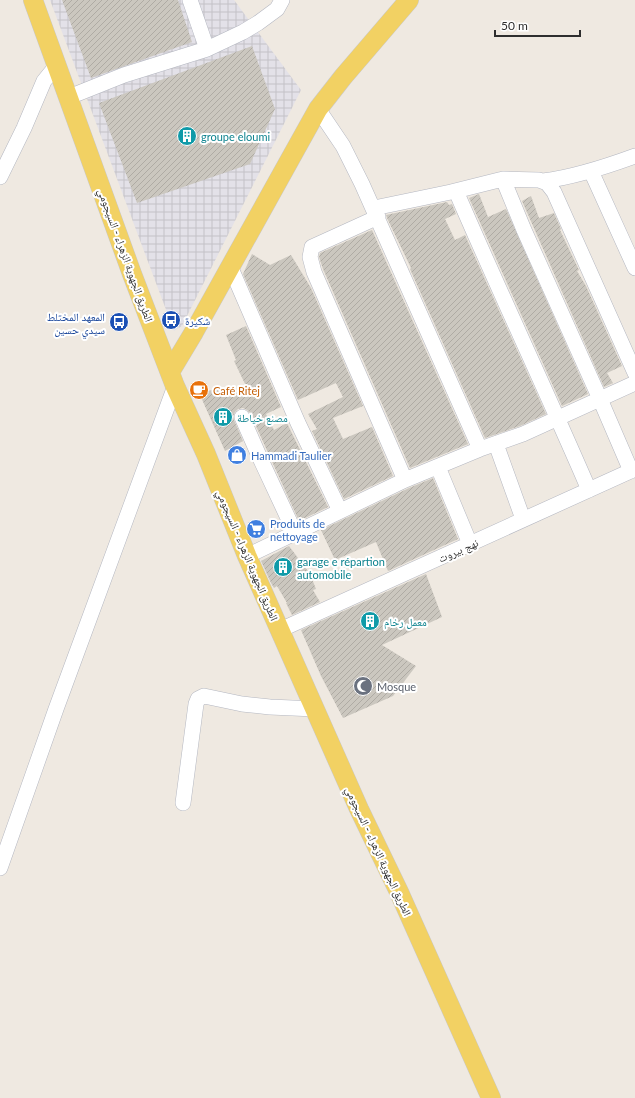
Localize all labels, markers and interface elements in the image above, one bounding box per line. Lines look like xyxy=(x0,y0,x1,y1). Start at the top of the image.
scale bar xyxy=(495,12,580,38)
text: 50 m xyxy=(501,18,528,33)
building icon: groupe eloumi xyxy=(176,125,198,147)
place label: groupe eloumi xyxy=(201,130,270,143)
street label: الطريق الجهوية الزهراء - السيجومي xyxy=(93,187,156,324)
bus stop icon: شكيرة xyxy=(160,309,182,331)
place label: المعهد المختلط سيدي حسين xyxy=(47,310,105,338)
bus stop icon: المعهد المختلط سيدي حسين xyxy=(108,311,130,333)
place label: شكيرة xyxy=(185,314,210,327)
cafe icon: Café Ritej xyxy=(188,379,210,401)
place label: Café Ritej xyxy=(213,384,260,397)
building icon: مصنع خياطة xyxy=(212,406,234,428)
place label: مصنع خياطة xyxy=(237,411,288,425)
shop icon: Hammadi Taulier xyxy=(226,444,248,466)
place label: Hammadi Taulier xyxy=(251,449,331,462)
street label: الطريق الجهوية الزهراء - السيجومي xyxy=(212,488,282,624)
place label: Produits de nettoyage xyxy=(270,517,325,543)
supermarket icon: Produits de nettoyage xyxy=(245,518,267,540)
street label: نهج بيروت xyxy=(436,535,480,565)
place label: garage e répartion automobile xyxy=(297,555,385,581)
building icon: garage e répartion automobile xyxy=(272,556,294,578)
building icon: معمل رخام xyxy=(359,610,381,632)
place label: معمل رخام xyxy=(384,615,427,629)
mosque icon: Mosque xyxy=(352,675,374,697)
place label: Mosque xyxy=(377,680,416,693)
street label: الطريق الجهوية الزهراء - السيجومي xyxy=(341,784,415,919)

